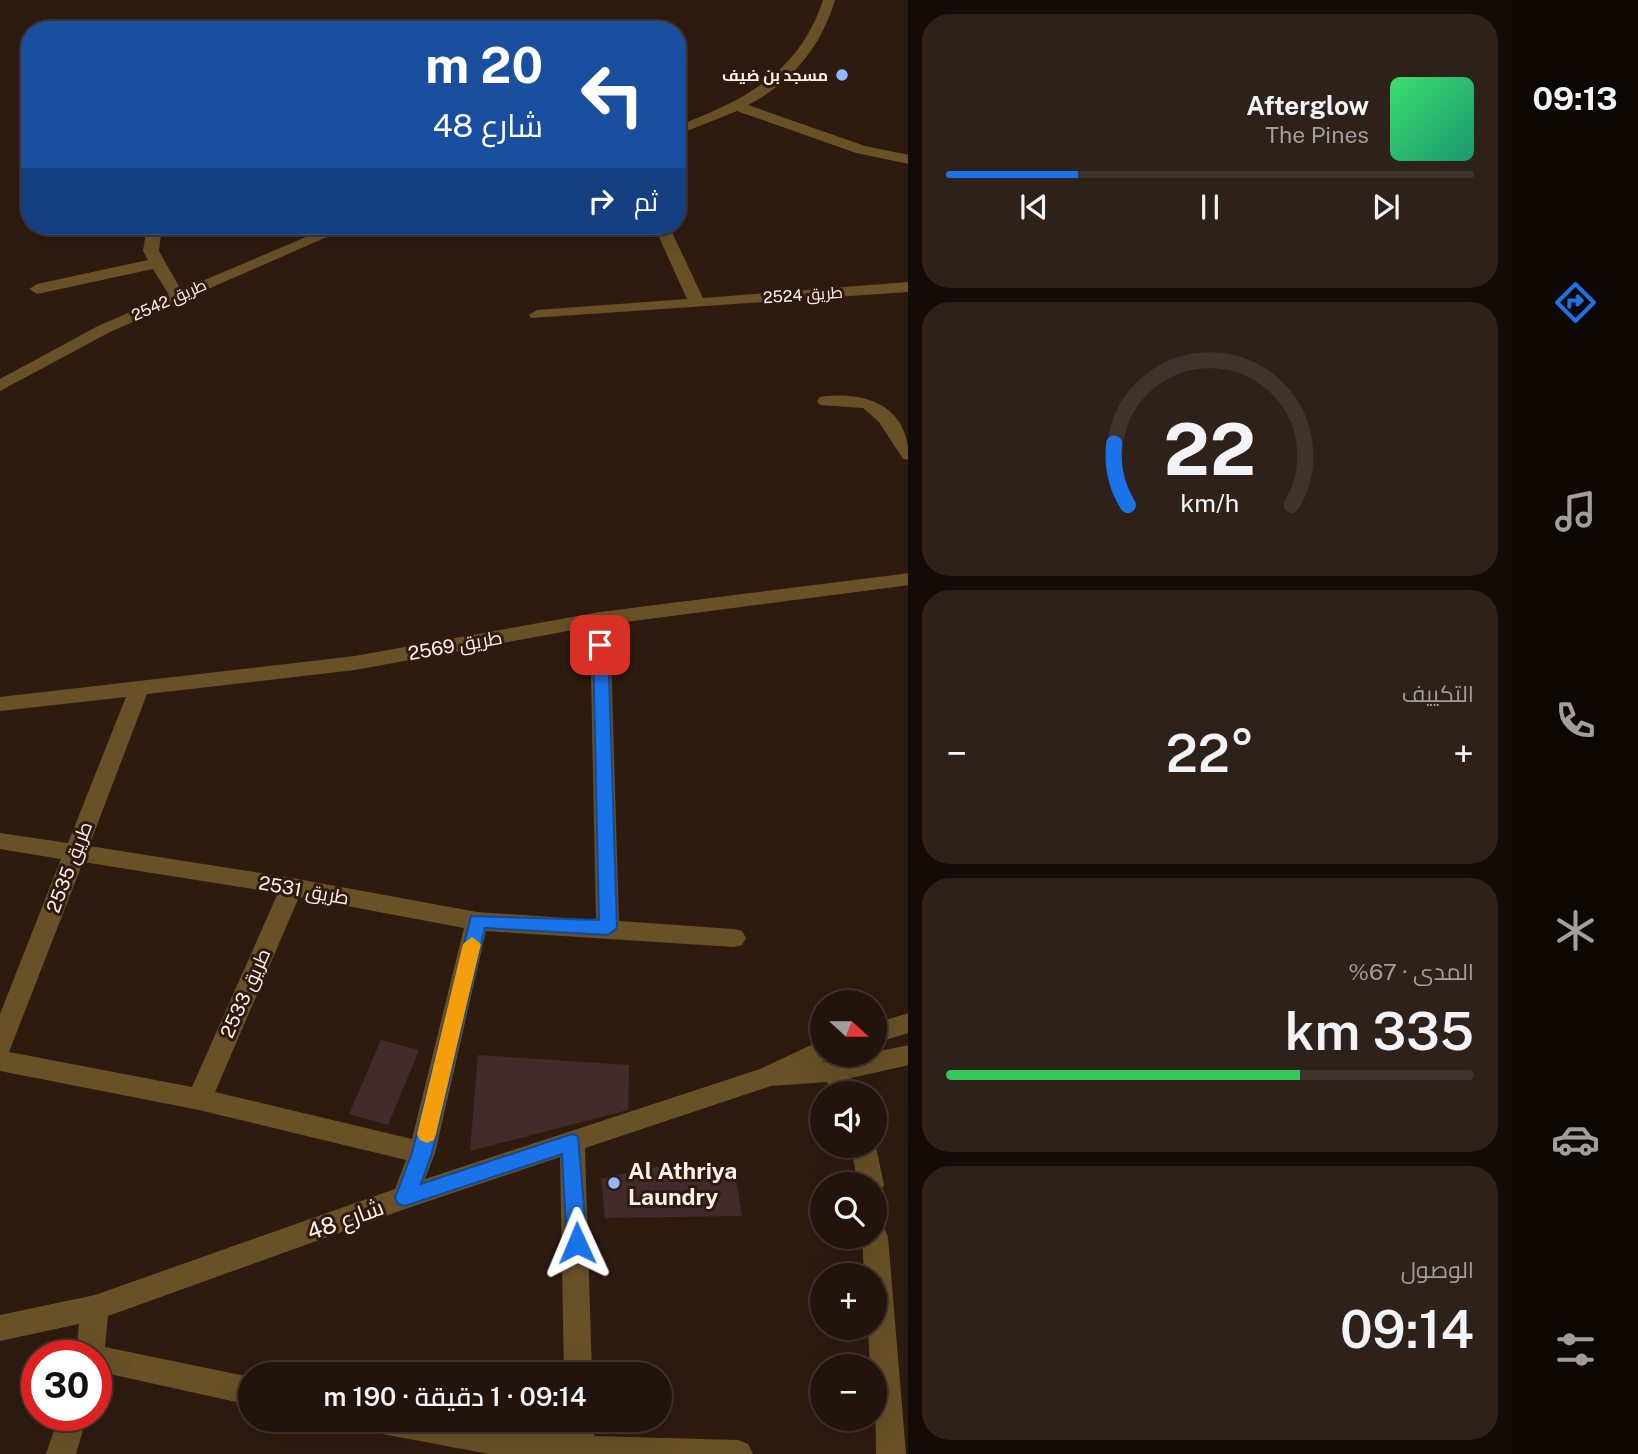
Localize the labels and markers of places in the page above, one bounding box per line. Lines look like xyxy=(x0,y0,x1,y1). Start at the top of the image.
place label: مسجد بن ضيف xyxy=(722,66,828,85)
marker: مسجد بن ضيف xyxy=(834,67,850,83)
pin xyxy=(570,615,630,675)
place label: Al Athriya Laundry xyxy=(628,1157,737,1210)
marker: Al Athriya Laundry xyxy=(606,1175,622,1191)

